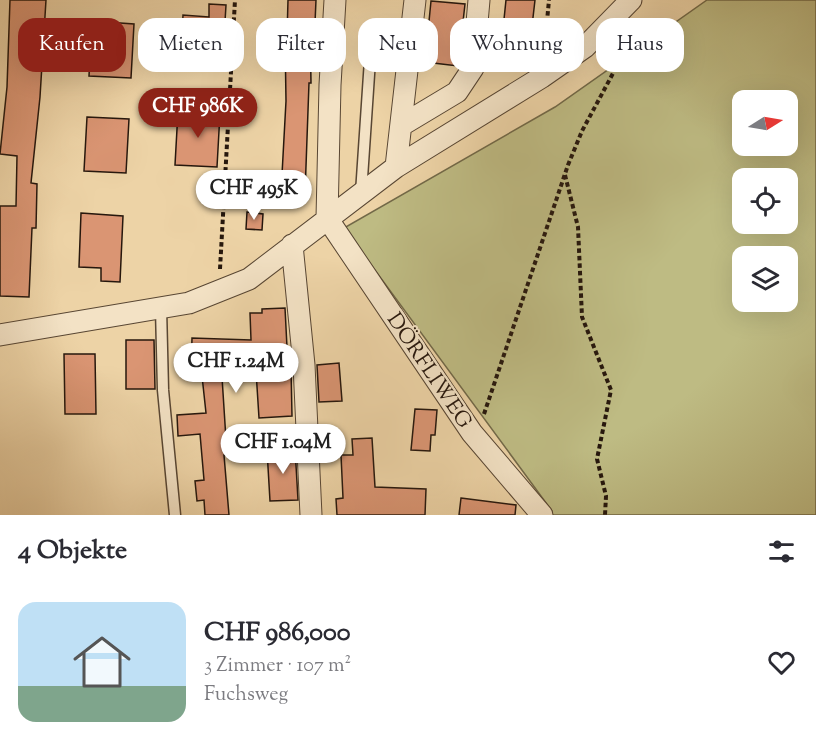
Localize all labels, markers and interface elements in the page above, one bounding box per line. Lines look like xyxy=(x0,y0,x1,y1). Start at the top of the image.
chip: Kaufen xyxy=(18,18,126,72)
chip: Mieten xyxy=(138,18,244,72)
chip: Filter xyxy=(256,18,346,72)
chip: Neu xyxy=(358,18,438,72)
chip: Wohnung xyxy=(450,18,584,72)
chip: Haus xyxy=(596,18,684,72)
pin: CHF 986K xyxy=(136,88,260,139)
north arrow xyxy=(732,90,798,156)
map controls xyxy=(732,90,798,312)
text: CHF 986K xyxy=(152,93,244,122)
button: locate xyxy=(732,168,798,234)
pin: CHF 495K xyxy=(192,170,316,221)
text: CHF 495K xyxy=(210,175,298,204)
button: layers xyxy=(732,246,798,312)
street label: DÖRFLIWEG xyxy=(378,307,478,435)
pin: CHF 1.24M xyxy=(167,343,305,394)
text: CHF 1.24M xyxy=(188,348,284,377)
pin: CHF 1.04M xyxy=(214,424,352,475)
text: CHF 1.04M xyxy=(235,429,331,458)
text: 4 Objekte xyxy=(18,533,127,570)
icon: filters xyxy=(765,535,798,568)
text: CHF 986,000 xyxy=(204,615,351,652)
icon: home xyxy=(66,626,138,698)
icon: heart xyxy=(765,646,798,679)
text: 3 Zimmer · 107 m² xyxy=(204,652,351,681)
text: Fuchsweg xyxy=(204,681,288,710)

